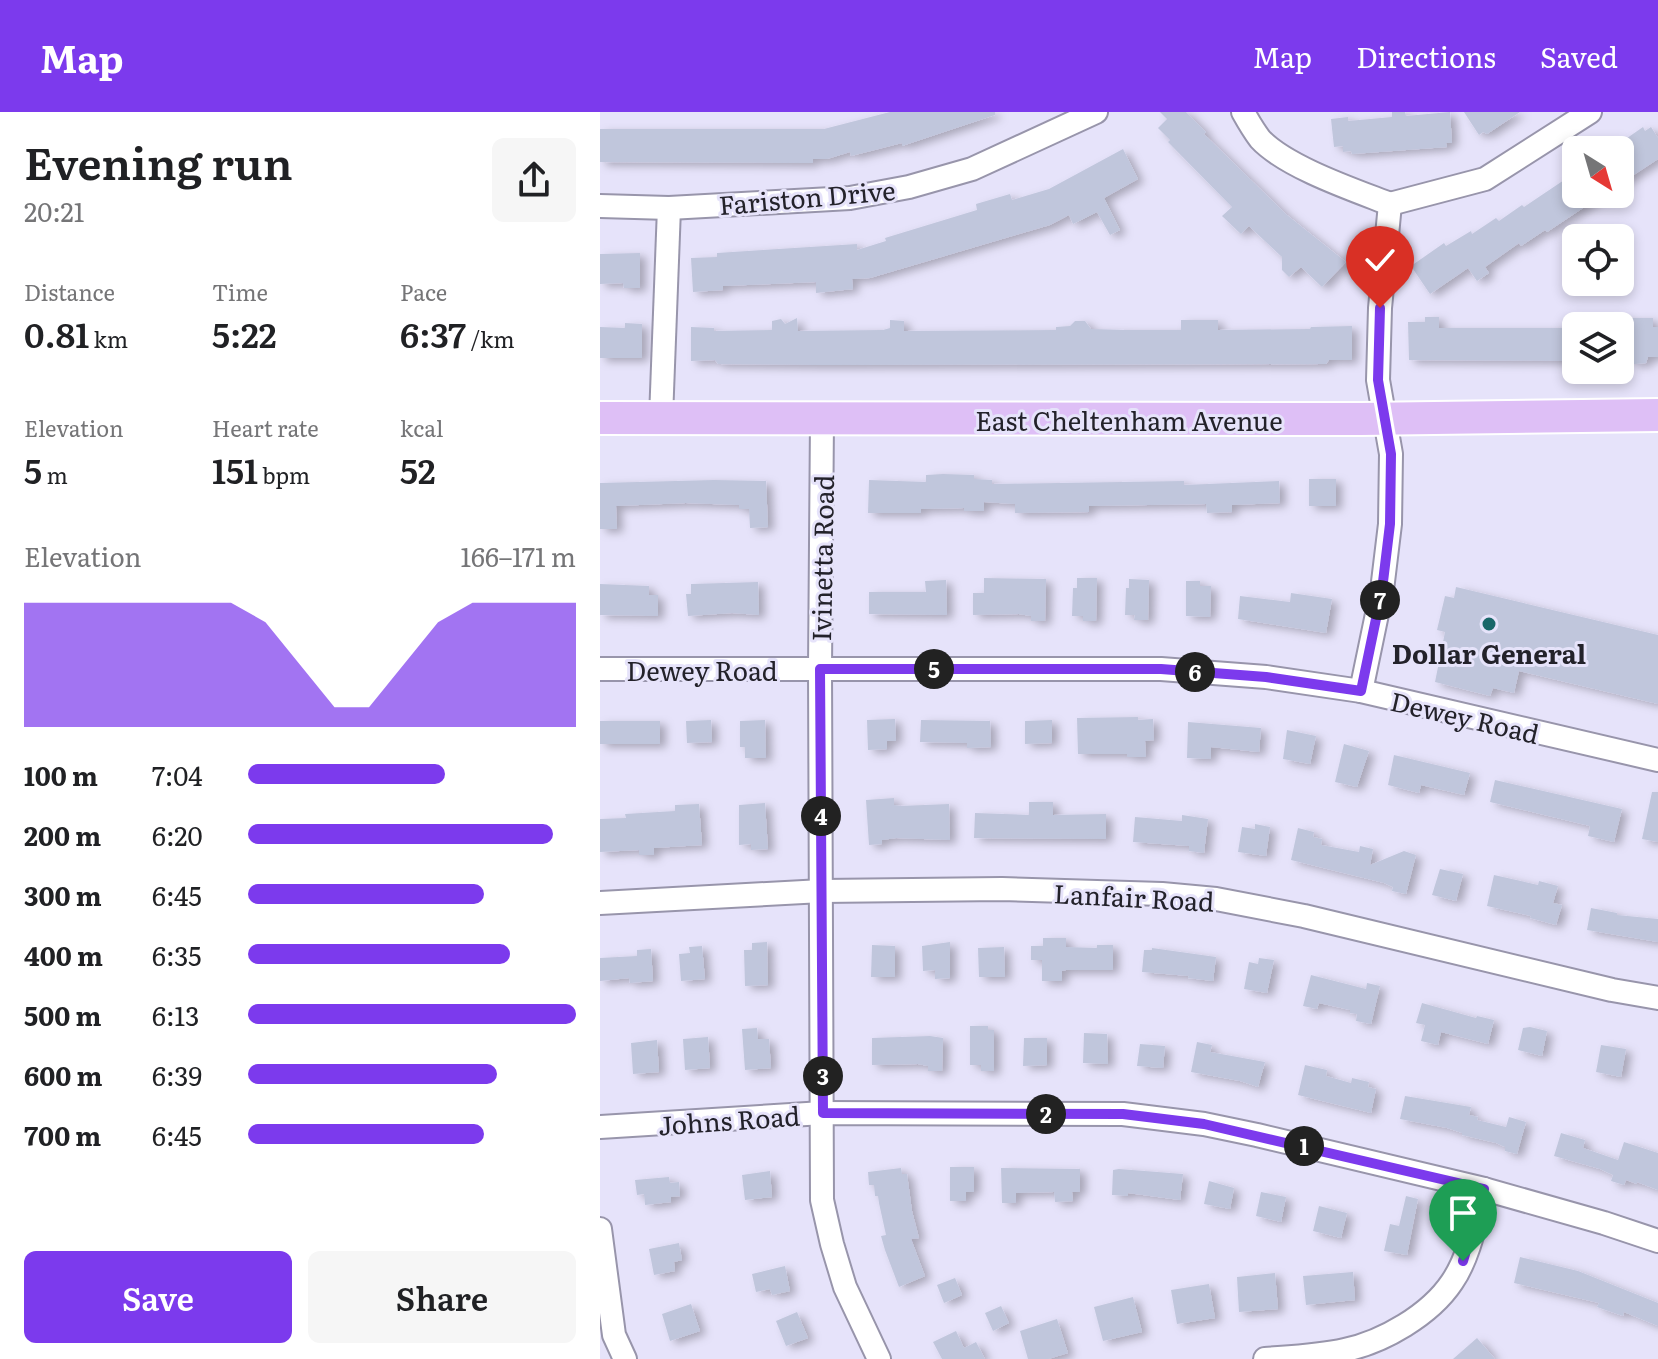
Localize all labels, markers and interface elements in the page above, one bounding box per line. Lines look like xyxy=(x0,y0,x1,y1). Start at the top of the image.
text: Map xyxy=(40,28,124,85)
text: Map xyxy=(1253,35,1312,77)
text: Directions xyxy=(1356,35,1496,77)
text: Saved xyxy=(1540,35,1618,77)
text: Evening run xyxy=(24,128,293,194)
north arrow xyxy=(1562,136,1634,208)
map controls xyxy=(1562,136,1634,384)
button: share xyxy=(492,138,576,222)
street label: Fariston Drive xyxy=(717,169,897,223)
text: 20:21 xyxy=(24,191,84,230)
button: locate xyxy=(1562,224,1634,296)
pin xyxy=(1346,226,1414,308)
icon: check xyxy=(1358,238,1402,282)
text: Distance xyxy=(24,275,115,308)
text: Time xyxy=(212,275,268,308)
text: Pace xyxy=(400,275,447,308)
text: 0.81 xyxy=(24,308,89,358)
text: 5:22 xyxy=(212,308,277,358)
text: 6:37 xyxy=(400,308,466,358)
button: layers xyxy=(1562,312,1634,384)
text: km xyxy=(89,322,128,355)
text: /km xyxy=(466,322,515,355)
street label: East Cheltenham Avenue xyxy=(975,400,1283,439)
text: Elevation xyxy=(24,411,123,444)
text: Heart rate xyxy=(212,411,319,444)
text: kcal xyxy=(400,411,443,444)
text: 5 xyxy=(24,444,42,494)
text: 151 xyxy=(212,444,258,494)
text: 52 xyxy=(400,444,436,494)
text: m xyxy=(42,458,68,491)
text: bpm xyxy=(258,458,310,491)
street label: Ivinetta Road xyxy=(800,474,842,642)
text: Elevation xyxy=(24,536,142,575)
text: 166–171 m xyxy=(461,536,576,575)
pin: 7 xyxy=(1360,580,1400,620)
text: 7 xyxy=(1374,583,1386,616)
marker: Dollar General xyxy=(1480,615,1498,633)
place label: Dollar General xyxy=(1392,633,1586,672)
pin: 5 xyxy=(914,649,954,689)
street label: Dewey Road xyxy=(626,650,778,689)
text: 5 xyxy=(928,652,940,685)
pin: 6 xyxy=(1175,652,1215,692)
text: 6 xyxy=(1189,655,1201,688)
street label: Dewey Road xyxy=(1387,680,1543,752)
text: 100 m xyxy=(24,755,98,794)
text: 7:04 xyxy=(152,755,203,794)
pin: 4 xyxy=(801,796,841,836)
text: 4 xyxy=(814,799,828,832)
text: 200 m xyxy=(24,815,101,854)
text: 6:20 xyxy=(152,815,203,854)
street label: Lanfair Road xyxy=(1053,872,1215,920)
text: 300 m xyxy=(24,875,102,914)
text: 6:45 xyxy=(152,875,202,914)
text: 400 m xyxy=(24,935,103,974)
text: 6:35 xyxy=(152,935,202,974)
text: 500 m xyxy=(24,995,101,1034)
text: 6:13 xyxy=(152,995,199,1034)
text: 600 m xyxy=(24,1055,102,1094)
text: 6:39 xyxy=(152,1055,202,1094)
pin: 3 xyxy=(803,1056,843,1096)
text: 3 xyxy=(817,1059,829,1092)
pin: 2 xyxy=(1026,1094,1066,1134)
street label: Johns Road xyxy=(657,1095,801,1143)
text: 2 xyxy=(1040,1097,1052,1130)
text: 700 m xyxy=(24,1115,101,1154)
text: 6:45 xyxy=(152,1115,202,1154)
pin: 1 xyxy=(1284,1126,1324,1166)
text: 1 xyxy=(1299,1129,1309,1162)
pin xyxy=(1429,1179,1497,1261)
icon: arrive xyxy=(1441,1191,1485,1235)
button: Save xyxy=(24,1251,292,1343)
button: Share xyxy=(308,1251,576,1343)

